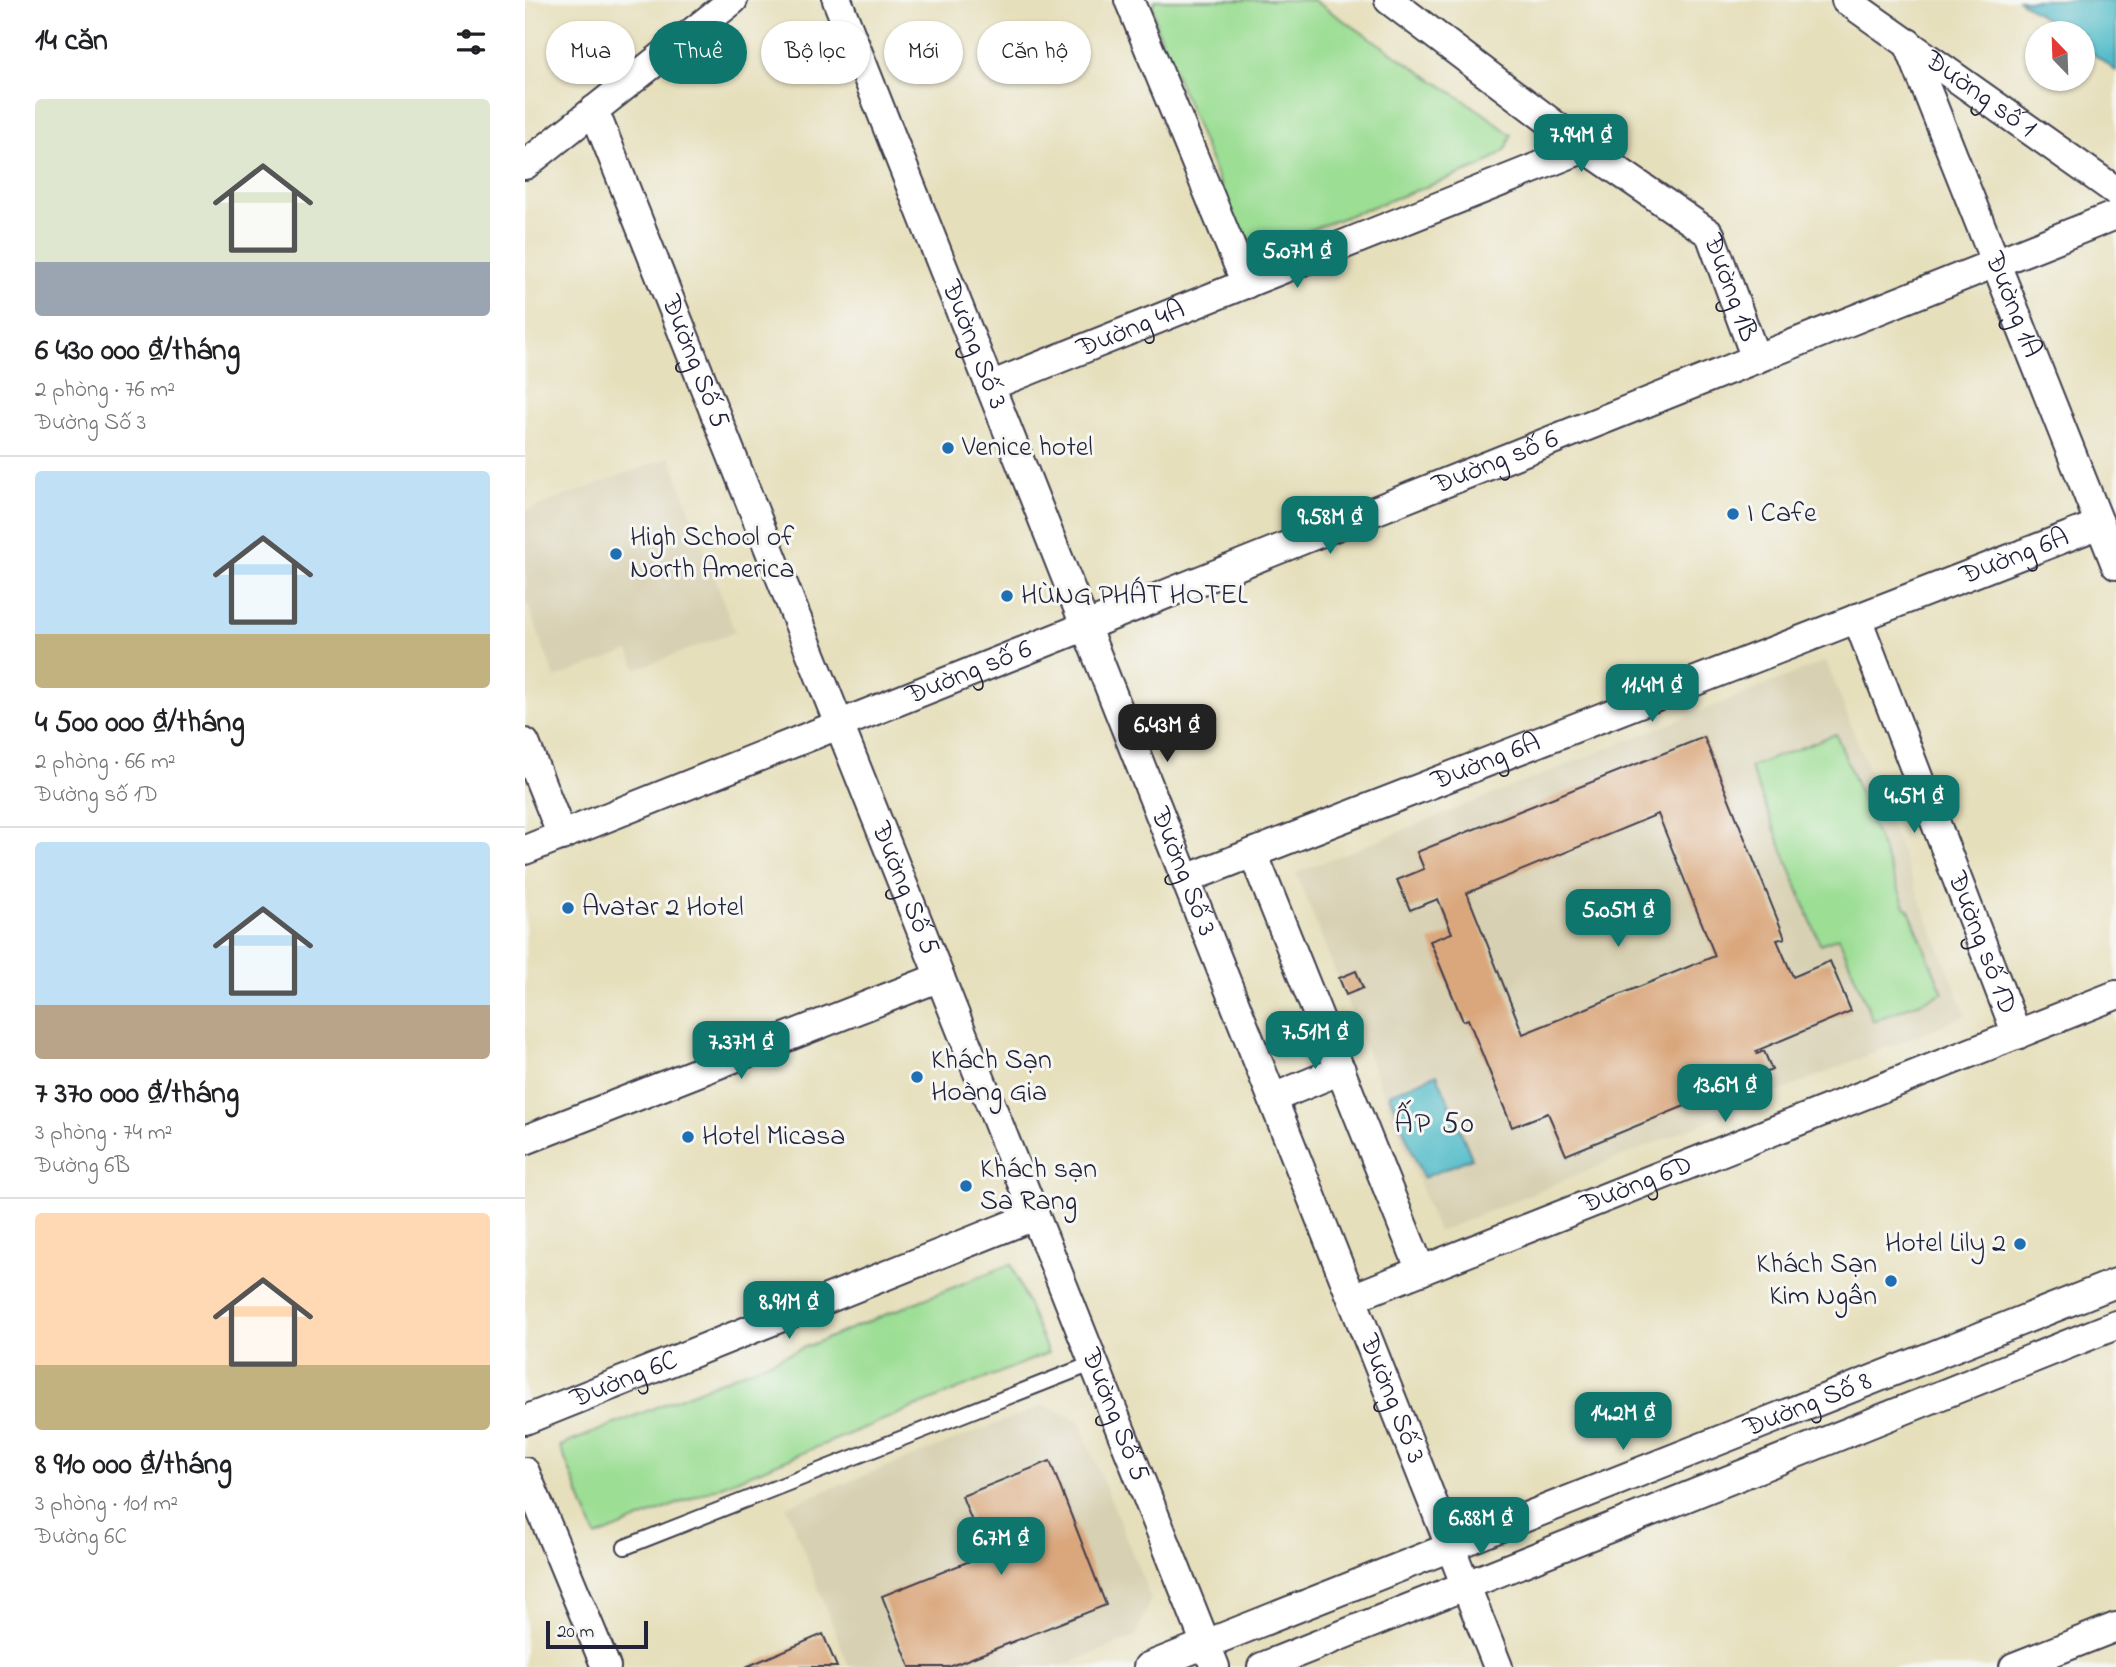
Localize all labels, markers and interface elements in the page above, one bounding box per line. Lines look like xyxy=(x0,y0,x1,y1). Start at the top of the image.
text: 14 căn xyxy=(35,20,108,64)
chip: Mua xyxy=(546,21,635,84)
chip: Thuê xyxy=(649,21,747,84)
chip: Bộ lọc xyxy=(761,21,870,84)
chip: Mới xyxy=(884,21,963,84)
chip: Căn hộ xyxy=(977,21,1091,84)
north arrow xyxy=(2025,21,2095,91)
map controls xyxy=(2025,21,2095,91)
icon: filters xyxy=(452,23,490,61)
street label: Đường số 1 xyxy=(1914,40,2045,149)
pin: 7.94M ₫ xyxy=(1516,114,1646,174)
text: 7.94M ₫ xyxy=(1550,120,1612,153)
icon: home xyxy=(200,145,326,271)
street label: Đường 1B xyxy=(1691,227,1769,348)
pin: 5.07M ₫ xyxy=(1232,230,1362,290)
text: 5.07M ₫ xyxy=(1262,236,1332,269)
street label: Đường 1A xyxy=(1972,245,2052,364)
street label: Đường Số 3 xyxy=(929,273,1018,415)
street label: Đường Số 5 xyxy=(649,288,739,434)
street label: Đường 4A xyxy=(1070,289,1191,370)
text: 6 430 000 ₫/tháng xyxy=(35,330,240,374)
text: 2 phòng · 76 m² xyxy=(35,374,175,407)
text: Đường Số 3 xyxy=(35,407,146,440)
street label: Đường số 6 xyxy=(1425,419,1565,507)
place label: Venice hotel xyxy=(961,428,1093,469)
marker: Venice hotel xyxy=(940,440,956,456)
place label: I Cafe xyxy=(1747,494,1817,535)
pin: 9.58M ₫ xyxy=(1265,496,1395,556)
text: 9.58M ₫ xyxy=(1297,502,1363,535)
marker: I Cafe xyxy=(1725,506,1741,522)
icon: home xyxy=(200,517,326,643)
street label: Đường 6A xyxy=(1953,517,2075,597)
place label: High School of North America xyxy=(630,518,795,591)
marker: High School of North America xyxy=(608,546,624,562)
place label: HÙNG PHÁT HOTEL xyxy=(1021,576,1248,617)
marker: HÙNG PHÁT HOTEL xyxy=(999,588,1015,604)
street label: Đường số 6 xyxy=(899,629,1038,717)
pin: 11.4M ₫ xyxy=(1587,664,1717,724)
text: 11.4M ₫ xyxy=(1622,670,1682,703)
text: 4 500 000 ₫/tháng xyxy=(35,702,245,746)
pin: 6.43M ₫ xyxy=(1102,704,1232,764)
text: 6.43M ₫ xyxy=(1134,710,1200,743)
street label: Đường 6A xyxy=(1425,723,1547,803)
text: 2 phòng · 66 m² xyxy=(35,746,176,779)
pin: 4.5M ₫ xyxy=(1857,776,1971,835)
text: Đường số 1D xyxy=(35,779,158,812)
text: 4.5M ₫ xyxy=(1884,781,1944,814)
street label: Đường Số 3 xyxy=(1138,800,1227,943)
street label: Đường Số 5 xyxy=(859,815,949,961)
street label: Đường số 1D xyxy=(1935,865,2028,1020)
icon: home xyxy=(200,888,326,1014)
place label: Avatar 2 Hotel xyxy=(582,888,744,929)
pin: 5.05M ₫ xyxy=(1553,890,1683,949)
text: 5.05M ₫ xyxy=(1582,895,1654,928)
marker: Avatar 2 Hotel xyxy=(560,900,576,916)
pin: 7.51M ₫ xyxy=(1250,1012,1380,1071)
text: 7.51M ₫ xyxy=(1282,1017,1348,1050)
pin: 7.37M ₫ xyxy=(676,1021,806,1081)
text: 7.37M ₫ xyxy=(709,1027,773,1060)
place label: Khách Sạn Hoàng Gia xyxy=(931,1041,1052,1114)
pin: 13.6M ₫ xyxy=(1660,1064,1790,1124)
marker: Khách Sạn Hoàng Gia xyxy=(909,1069,925,1085)
text: 13.6M ₫ xyxy=(1693,1070,1757,1103)
text: 7 370 000 ₫/tháng xyxy=(35,1073,239,1117)
district label: ẤP 50 xyxy=(1394,1099,1476,1147)
text: 3 phòng · 74 m² xyxy=(35,1117,172,1150)
place label: Hotel Micasa xyxy=(702,1117,845,1158)
marker: Hotel Micasa xyxy=(680,1129,696,1145)
street label: Đường 6D xyxy=(1573,1144,1699,1226)
text: Đường 6B xyxy=(35,1150,130,1183)
place label: Khách sạn Sa Rang xyxy=(980,1150,1097,1223)
marker: Khách sạn Sa Rang xyxy=(958,1178,974,1194)
place label: Hotel Lily 2 xyxy=(1885,1224,2006,1265)
marker: Hotel Lily 2 xyxy=(2012,1236,2028,1252)
place label: Khách Sạn Kim Ngân xyxy=(1756,1245,1877,1318)
icon: home xyxy=(200,1259,326,1385)
marker: Khách Sạn Kim Ngân xyxy=(1883,1273,1899,1289)
pin: 8.91M ₫ xyxy=(724,1282,854,1341)
text: 8.91M ₫ xyxy=(759,1287,819,1320)
street label: Đường Số 3 xyxy=(1347,1327,1436,1470)
street label: Đường 6C xyxy=(564,1340,684,1420)
street label: Đường Số 5 xyxy=(1069,1341,1159,1488)
street label: Đường Số 8 xyxy=(1737,1361,1878,1449)
pin: 14.2M ₫ xyxy=(1558,1392,1688,1452)
text: 14.2M ₫ xyxy=(1591,1398,1655,1431)
text: 8 910 000 ₫/tháng xyxy=(35,1444,232,1488)
text: 3 phòng · 101 m² xyxy=(35,1488,178,1521)
pin: 6.88M ₫ xyxy=(1416,1498,1546,1557)
text: 6.88M ₫ xyxy=(1449,1503,1513,1536)
pin: 6.7M ₫ xyxy=(944,1518,1058,1577)
text: Đường 6C xyxy=(35,1521,127,1554)
text: 6.7M ₫ xyxy=(973,1523,1029,1556)
scale bar xyxy=(546,1618,647,1650)
text: 20 m xyxy=(557,1619,594,1646)

